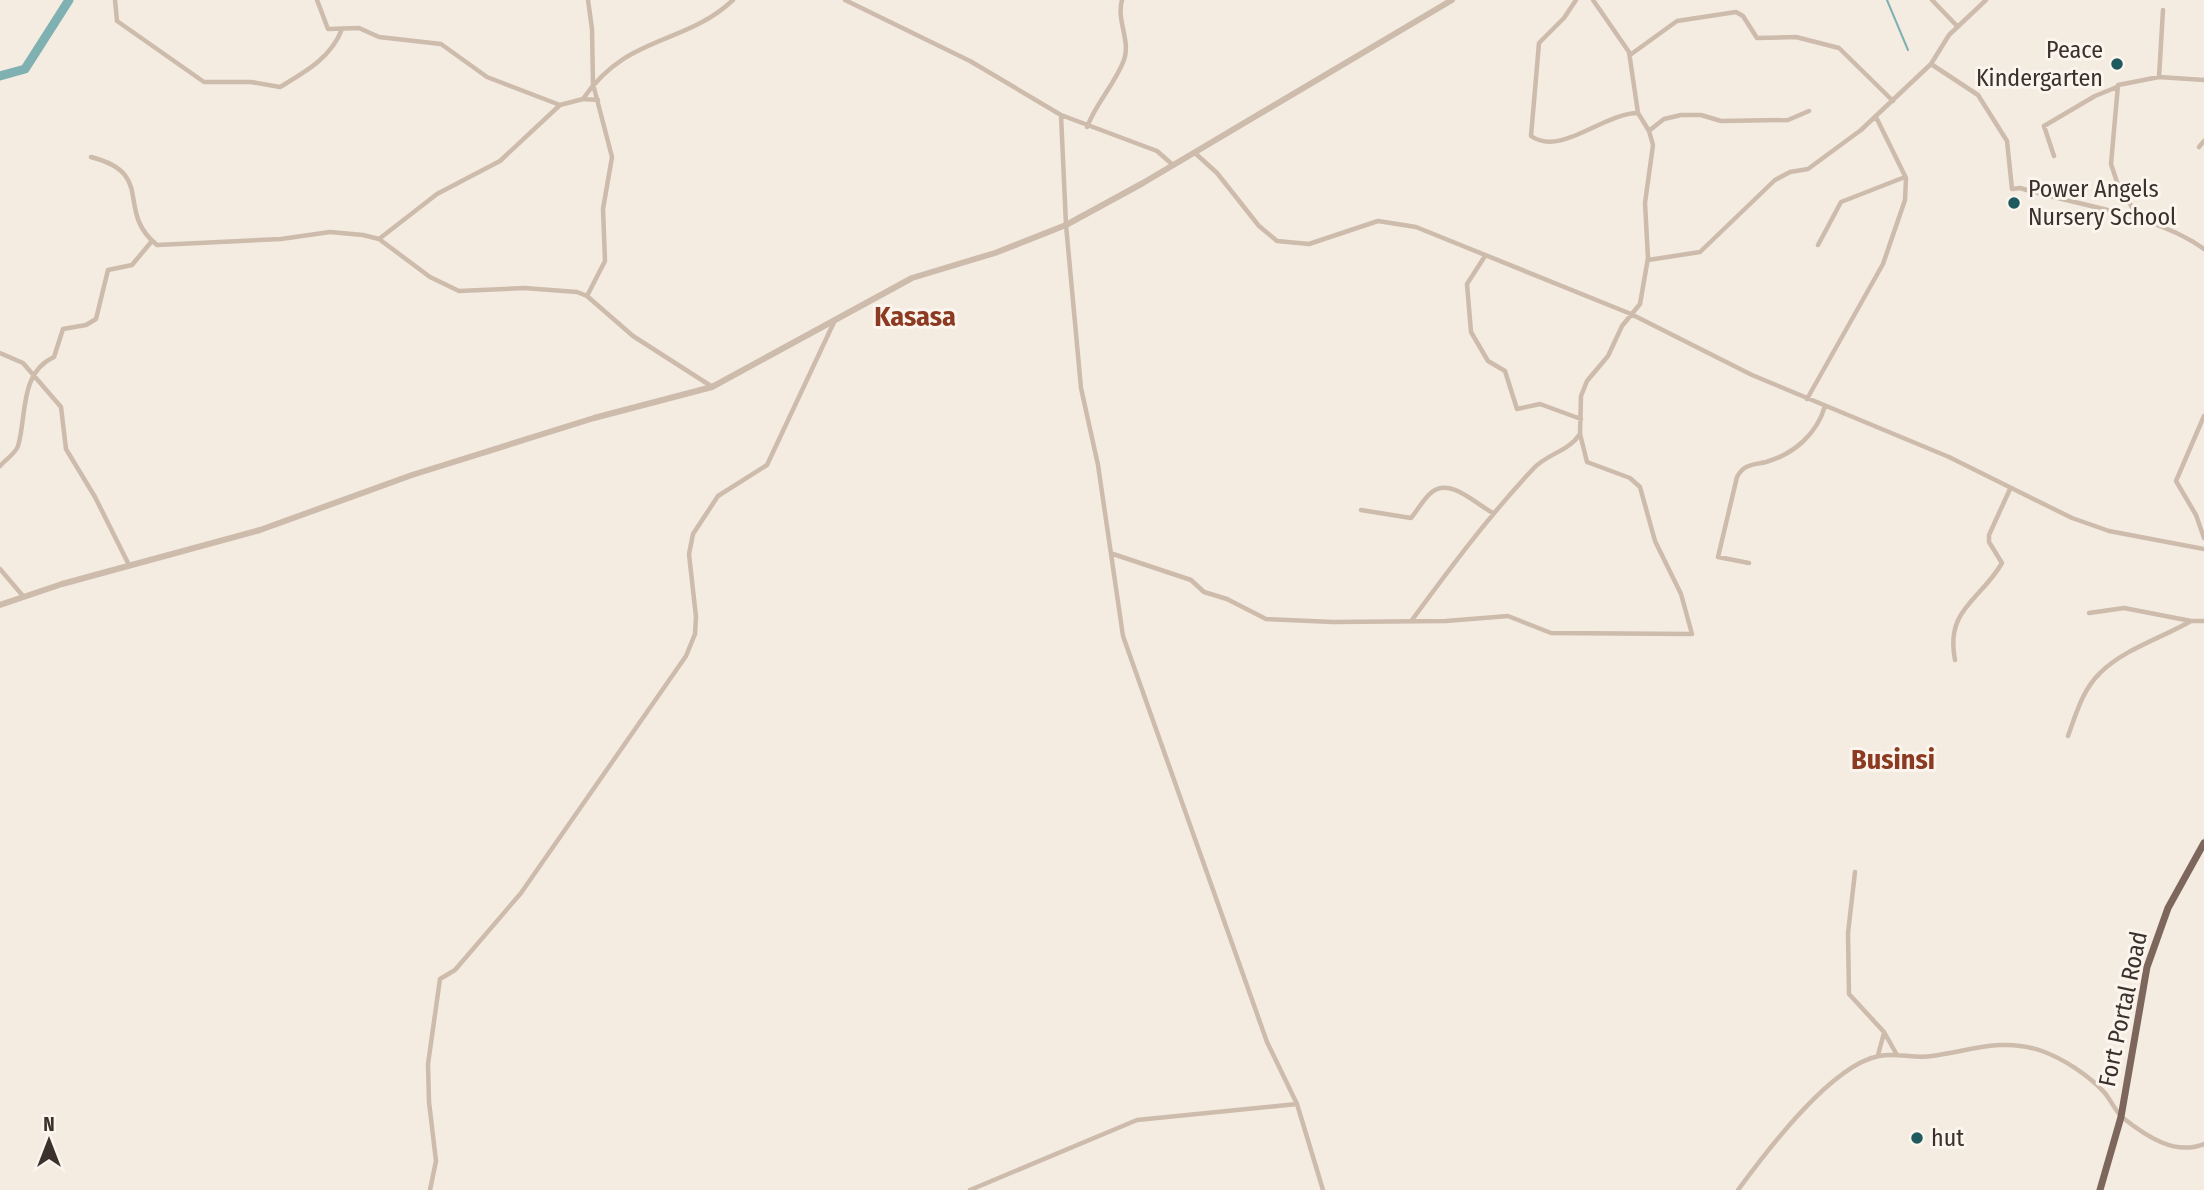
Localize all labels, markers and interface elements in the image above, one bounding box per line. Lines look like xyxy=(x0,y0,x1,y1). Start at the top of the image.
place label: Peace Kindergarten xyxy=(1976,36,2103,92)
marker: Peace Kindergarten xyxy=(2109,56,2125,72)
place label: Power Angels Nursery School xyxy=(2028,175,2176,231)
marker: Power Angels Nursery School xyxy=(2006,195,2022,211)
district label: Kasasa xyxy=(874,300,956,333)
district label: Businsi xyxy=(1851,743,1935,776)
street label: Fort Portal Road xyxy=(2093,929,2153,1089)
north arrow xyxy=(14,1106,84,1176)
text: N xyxy=(43,1113,55,1136)
place label: hut xyxy=(1931,1124,1964,1152)
marker: hut xyxy=(1909,1130,1925,1146)

